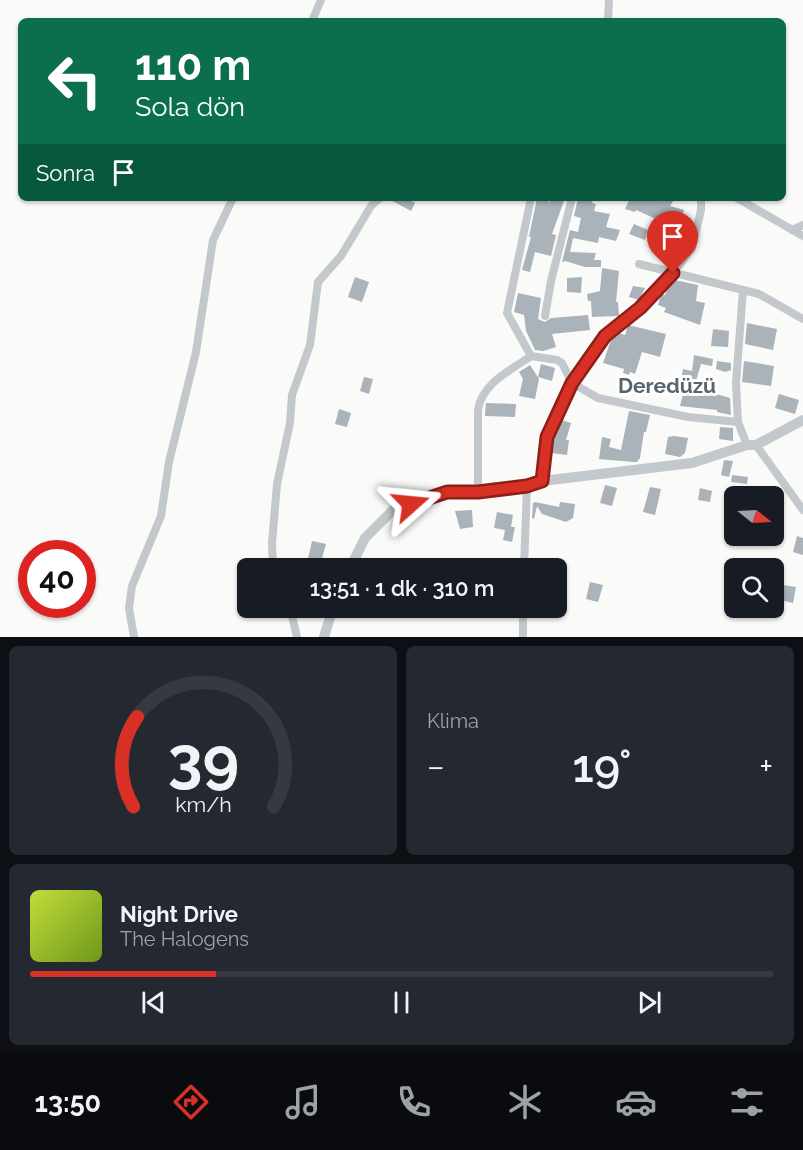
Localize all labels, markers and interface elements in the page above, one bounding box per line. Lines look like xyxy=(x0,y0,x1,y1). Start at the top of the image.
text: 110 m xyxy=(135,41,251,90)
icon: left xyxy=(36,42,114,120)
text: Sola dön xyxy=(135,91,245,122)
icon: arrive xyxy=(107,156,140,189)
text: Sonra xyxy=(36,160,95,186)
pin xyxy=(647,211,698,273)
icon: arrive xyxy=(656,220,689,253)
district label: Deredüzü xyxy=(618,373,716,398)
position arrow xyxy=(379,472,443,536)
north arrow xyxy=(724,486,784,546)
map controls xyxy=(724,486,784,618)
speed limit sign: 40 xyxy=(18,540,96,618)
button: search xyxy=(724,558,784,618)
text: 13:51 · 1 dk · 310 m xyxy=(310,575,494,601)
text: Klima xyxy=(427,709,479,733)
text: 39 xyxy=(167,722,239,796)
text: 19° xyxy=(573,740,631,793)
text: − xyxy=(427,747,445,786)
text: + xyxy=(759,747,773,786)
text: km/h xyxy=(175,793,231,818)
text: Night Drive xyxy=(120,901,238,927)
text: The Halogens xyxy=(120,927,249,951)
icon: previous xyxy=(137,986,170,1019)
icon: pause xyxy=(385,986,418,1019)
icon: next xyxy=(633,986,666,1019)
icon: directions xyxy=(170,1081,212,1123)
icon: music xyxy=(282,1081,324,1123)
icon: phone xyxy=(393,1081,435,1123)
icon: climate xyxy=(504,1081,546,1123)
icon: car xyxy=(615,1081,657,1123)
icon: filters xyxy=(726,1081,768,1123)
text: 13:50 xyxy=(35,1087,101,1118)

